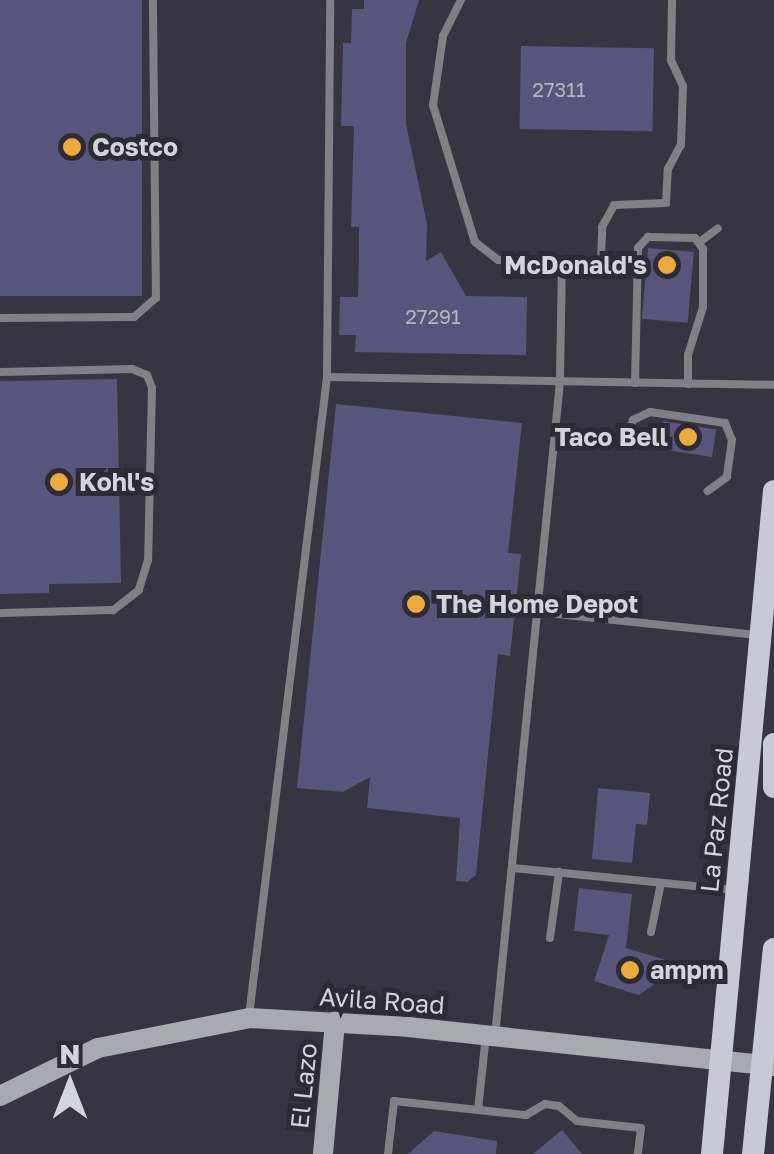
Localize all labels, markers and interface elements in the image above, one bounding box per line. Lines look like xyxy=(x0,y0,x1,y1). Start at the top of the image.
house number: 27311 xyxy=(532,77,586,101)
place label: Costco xyxy=(92,132,178,162)
marker: Costco xyxy=(61,136,83,158)
place label: McDonald's xyxy=(504,250,647,280)
marker: McDonald's xyxy=(656,254,678,276)
house number: 27291 xyxy=(405,304,461,328)
place label: Taco Bell xyxy=(555,422,668,452)
marker: Taco Bell xyxy=(677,426,699,448)
place label: Kohl's xyxy=(79,467,154,497)
marker: Kohl's xyxy=(48,471,70,493)
place label: The Home Depot xyxy=(436,589,638,619)
marker: The Home Depot xyxy=(405,593,427,615)
street label: La Paz Road xyxy=(694,746,740,894)
place label: ampm xyxy=(650,955,724,985)
marker: ampm xyxy=(619,959,641,981)
street label: Avila Road xyxy=(318,982,446,1020)
north arrow xyxy=(20,1034,120,1134)
text: N xyxy=(59,1037,81,1070)
street label: El Lazo xyxy=(285,1042,323,1130)

